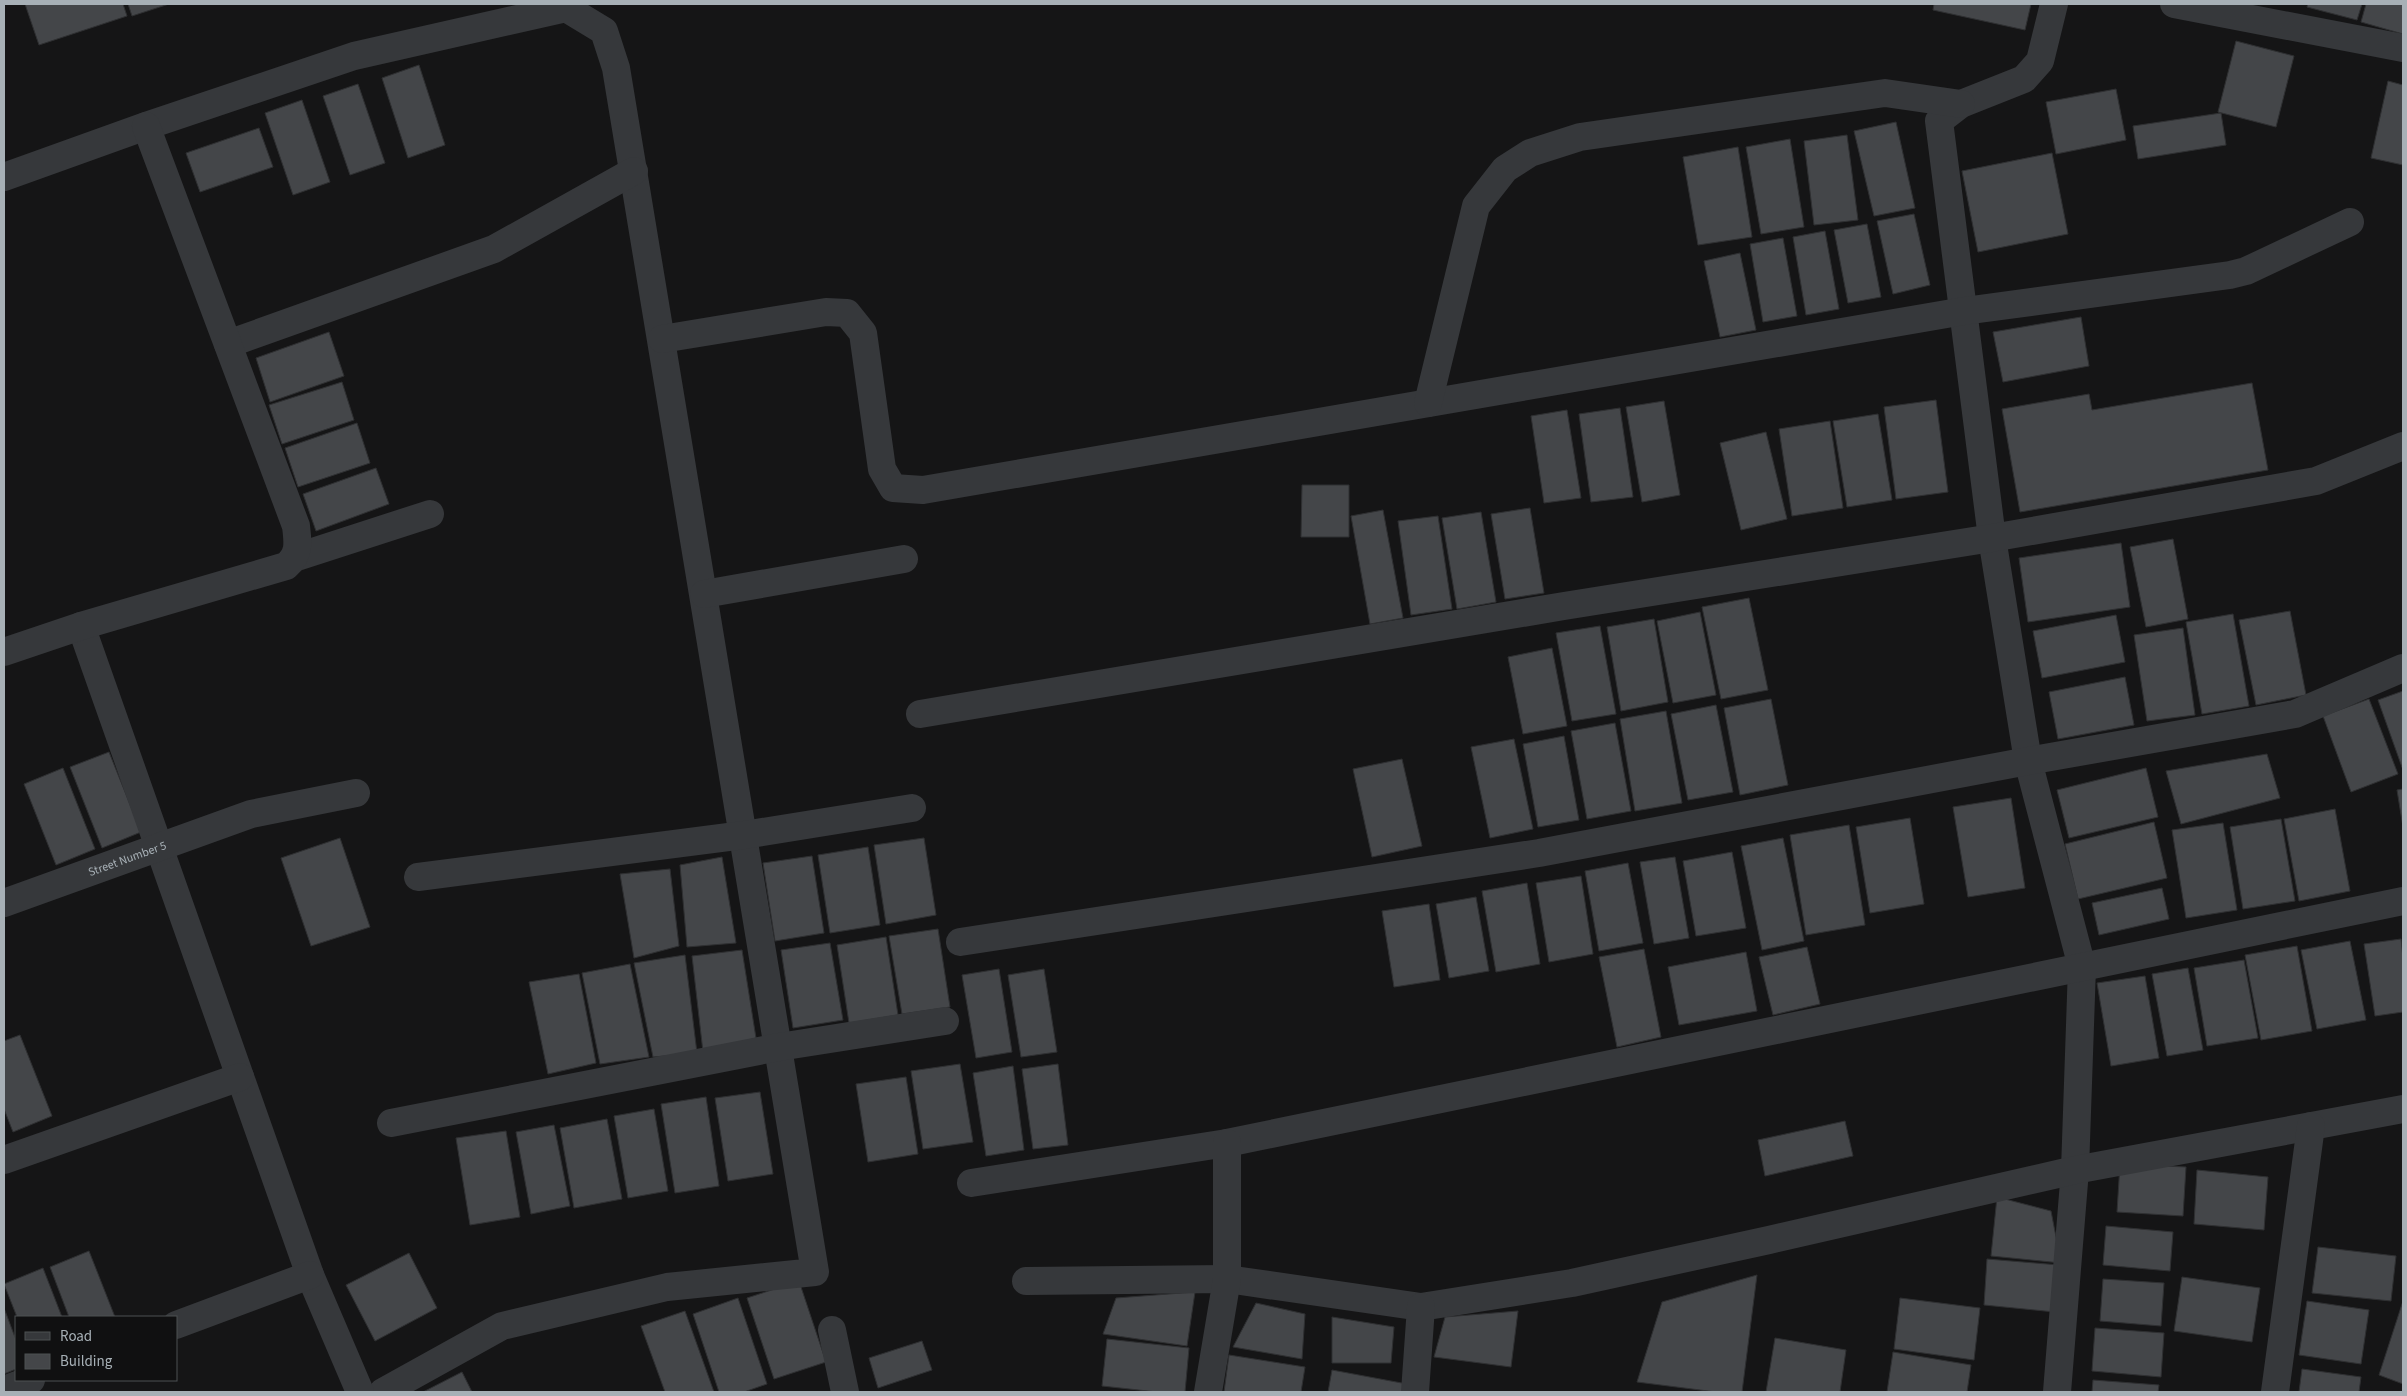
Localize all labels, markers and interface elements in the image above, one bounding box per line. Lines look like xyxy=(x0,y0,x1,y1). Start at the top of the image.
street label: Street Number 5 xyxy=(86,837,169,881)
legend xyxy=(15,1316,178,1381)
text: Road xyxy=(60,1326,92,1347)
text: Building xyxy=(60,1351,113,1372)

